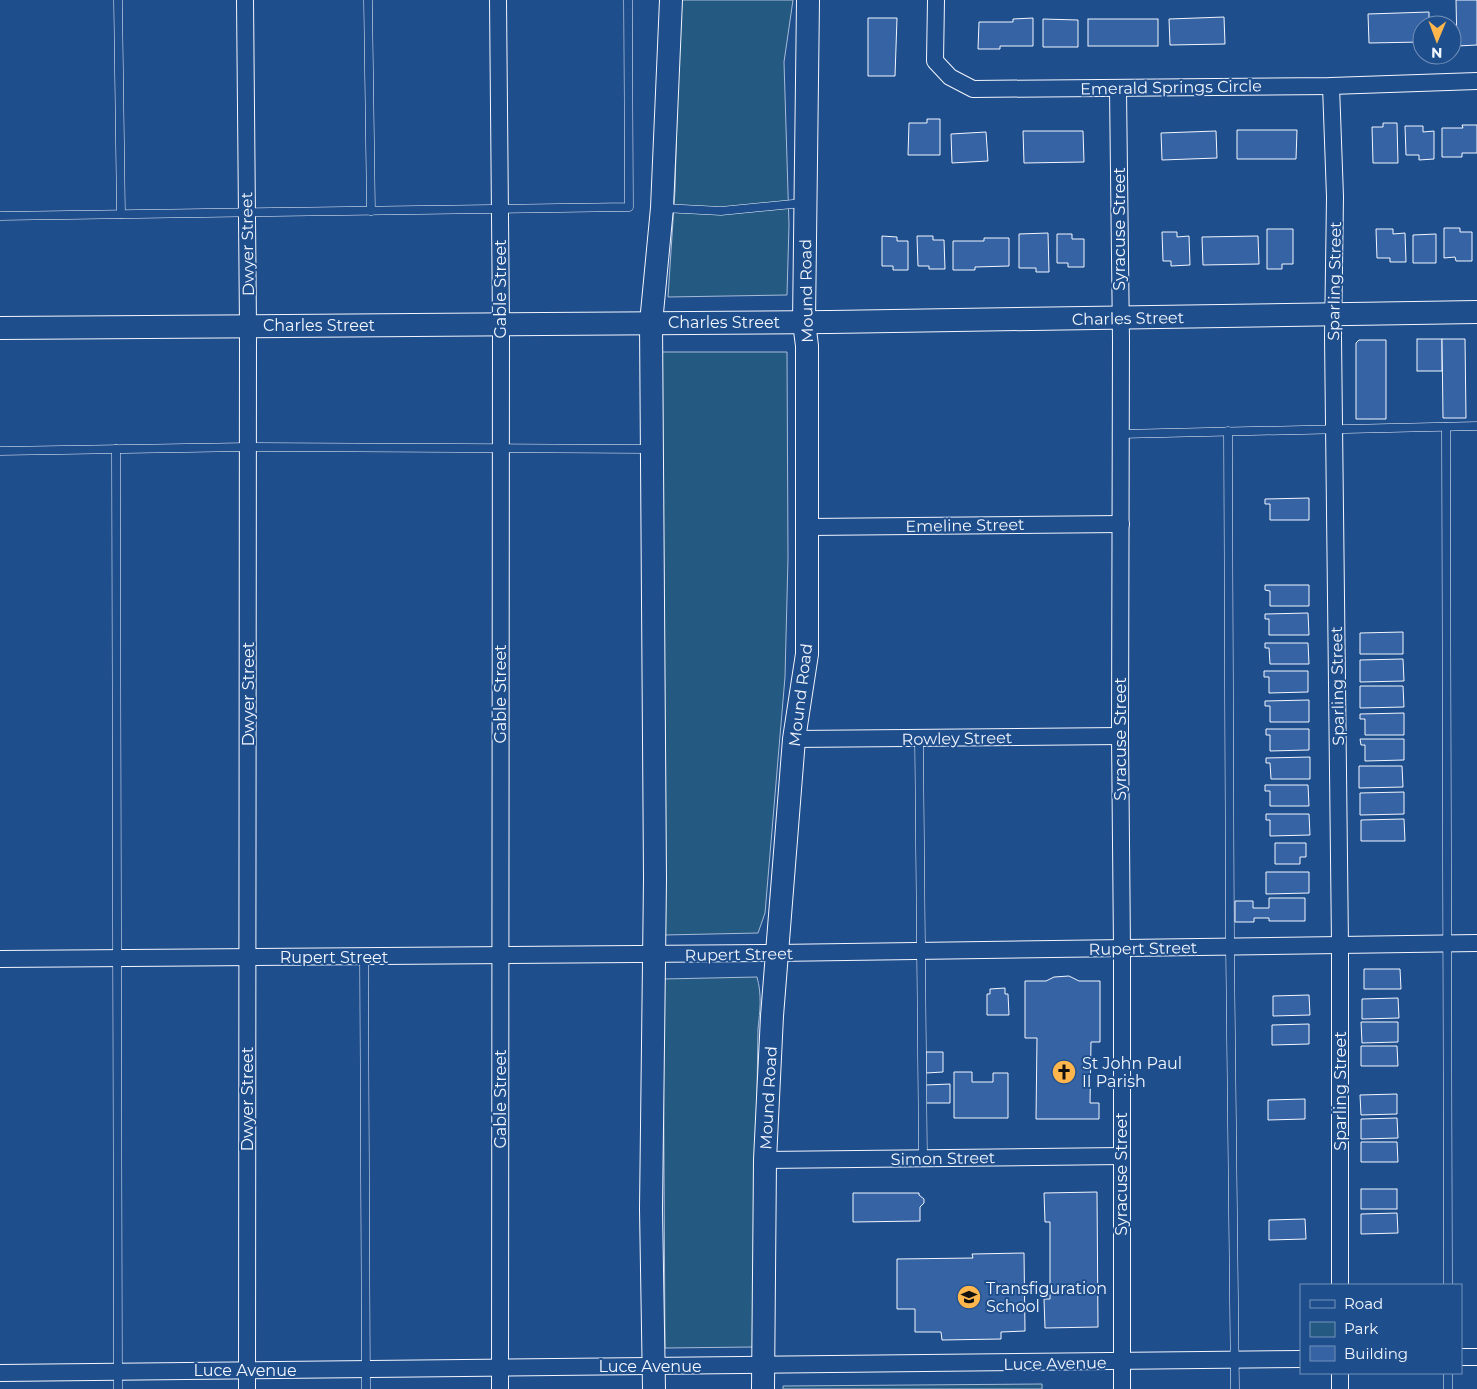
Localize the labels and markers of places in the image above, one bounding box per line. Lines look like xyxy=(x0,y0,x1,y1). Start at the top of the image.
place label: St John Paul II Parish xyxy=(1082,1054,1182,1091)
church icon: St John Paul II Parish xyxy=(1051,1059,1077,1085)
place label: Transfiguration School xyxy=(986,1279,1107,1316)
school or university icon: Transfiguration School xyxy=(956,1284,982,1310)

